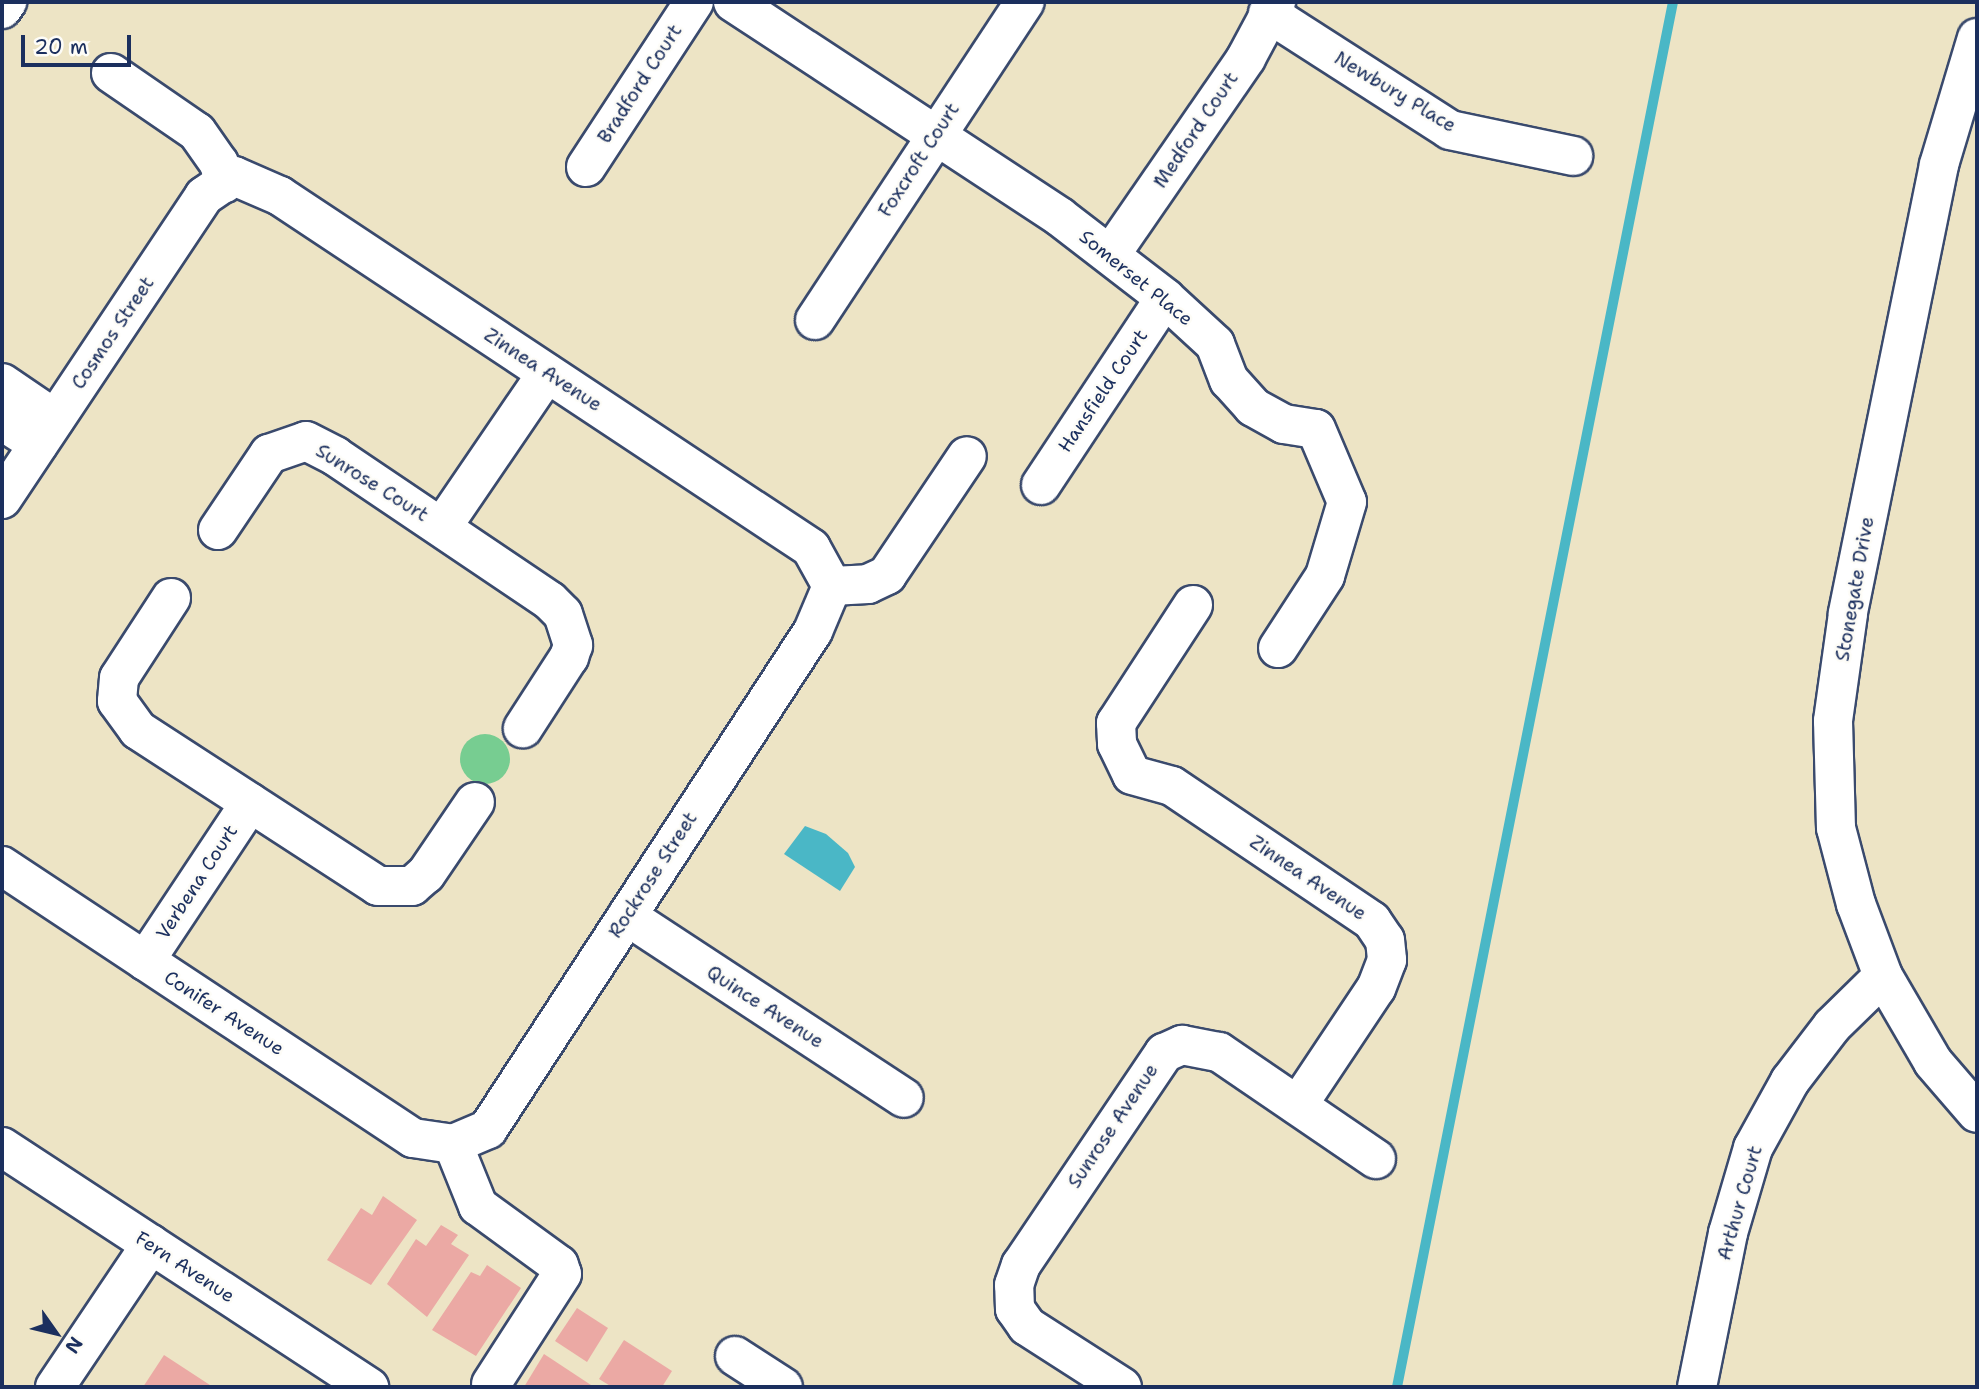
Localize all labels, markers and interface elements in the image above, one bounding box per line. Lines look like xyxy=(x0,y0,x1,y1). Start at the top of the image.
street label: Bradford Court xyxy=(593,20,687,148)
scale bar xyxy=(24,21,135,65)
text: 20 m xyxy=(34,33,88,61)
street label: Newbury Place xyxy=(1330,47,1460,137)
street label: Medford Court xyxy=(1149,68,1243,192)
street label: Foxcroft Court xyxy=(874,99,964,221)
street label: Somerset Place xyxy=(1075,225,1197,331)
street label: Cosmos Street xyxy=(67,272,159,394)
street label: Zinnea Avenue xyxy=(480,324,606,416)
street label: Hansfield Court xyxy=(1053,325,1153,457)
street label: Sunrose Court xyxy=(312,439,432,527)
street label: Stonegate Drive xyxy=(1831,515,1879,663)
street label: Rockrose Street xyxy=(604,808,702,942)
street label: Verbena Court xyxy=(151,820,243,944)
street label: Zinnea Avenue xyxy=(1245,831,1371,925)
street label: Quince Avenue xyxy=(702,961,828,1053)
street label: Conifer Avenue xyxy=(160,966,288,1060)
street label: Sunrose Avenue xyxy=(1063,1060,1163,1192)
street label: Arthur Court xyxy=(1713,1143,1767,1263)
street label: Fern Avenue xyxy=(131,1227,239,1307)
north arrow xyxy=(21,1298,91,1368)
text: N xyxy=(59,1332,88,1358)

